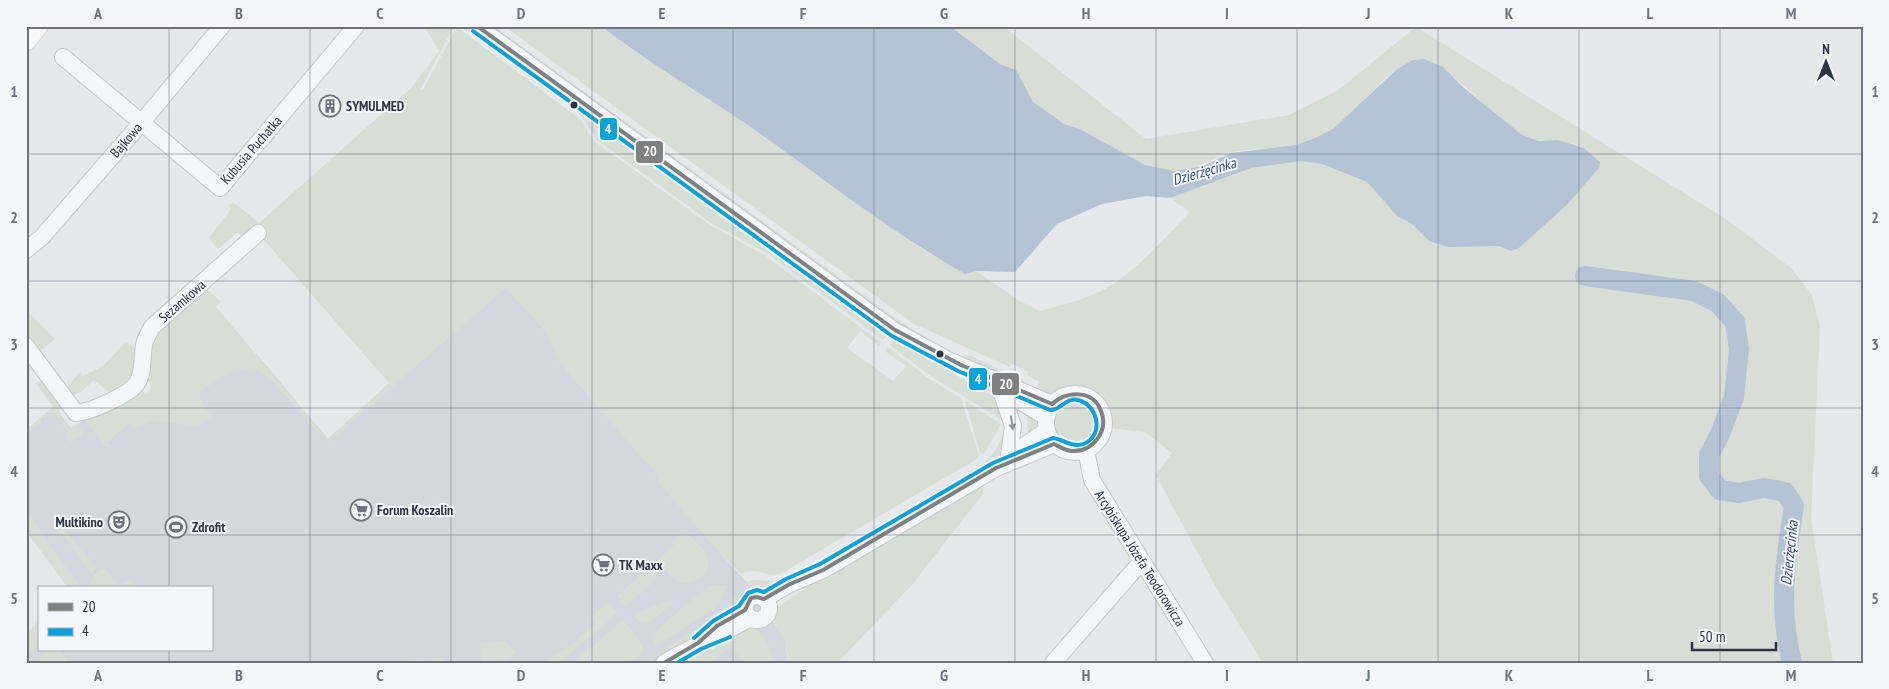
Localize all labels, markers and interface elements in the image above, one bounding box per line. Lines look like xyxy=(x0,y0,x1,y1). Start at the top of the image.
text: A xyxy=(93,3,103,23)
text: B xyxy=(235,3,243,23)
text: C xyxy=(376,3,384,23)
text: D xyxy=(517,3,526,23)
text: E xyxy=(659,3,666,23)
text: F xyxy=(800,3,807,23)
text: G xyxy=(940,3,948,23)
text: H xyxy=(1082,3,1090,23)
text: I xyxy=(1225,3,1229,23)
text: J xyxy=(1365,3,1370,23)
text: K xyxy=(1505,3,1514,23)
text: L xyxy=(1647,3,1654,23)
text: M xyxy=(1786,3,1796,23)
north arrow xyxy=(1802,38,1852,88)
text: N xyxy=(1822,40,1830,58)
text: 1 xyxy=(10,81,18,101)
text: 1 xyxy=(1871,81,1879,101)
building icon: SYMULMED xyxy=(318,94,342,118)
place label: SYMULMED xyxy=(346,97,405,115)
unlabelled marker xyxy=(569,100,579,110)
street label: Kubusia Puchatka xyxy=(216,112,286,188)
line badge: 4 xyxy=(599,117,618,141)
street label: Bajkowa xyxy=(106,119,146,161)
text: 4 xyxy=(605,120,612,138)
line badge: 20 xyxy=(635,140,664,164)
text: 20 xyxy=(643,142,657,160)
water label: Dzierżęcinka xyxy=(1170,153,1239,189)
text: 2 xyxy=(10,207,18,227)
text: 2 xyxy=(1871,207,1879,227)
street label: Sezamkowa xyxy=(155,276,209,326)
text: 3 xyxy=(10,334,18,354)
text: 3 xyxy=(1871,334,1879,354)
unlabelled marker xyxy=(935,349,945,359)
line badge: 4 xyxy=(968,367,988,391)
text: 4 xyxy=(975,370,982,388)
line badge: 20 xyxy=(991,372,1020,396)
text: 20 xyxy=(999,375,1013,393)
one-way arrow xyxy=(1008,415,1016,431)
text: 4 xyxy=(10,461,18,481)
text: 4 xyxy=(1871,461,1879,481)
street label: Arcybiskupa Józefa Teodorowicza xyxy=(1091,486,1189,630)
supermarket icon: Forum Koszalin xyxy=(349,498,373,522)
place label: Forum Koszalin xyxy=(377,501,453,519)
theatre icon: Multikino xyxy=(107,510,131,534)
place label: Multikino xyxy=(55,513,103,531)
sports icon: Zdrofit xyxy=(164,515,188,539)
place label: Zdrofit xyxy=(192,518,225,536)
water label: Dzierżęcinka xyxy=(1776,519,1802,586)
supermarket icon: TK Maxx xyxy=(591,553,615,577)
place label: TK Maxx xyxy=(619,556,664,574)
legend xyxy=(38,586,212,652)
text: 5 xyxy=(10,588,18,608)
text: 5 xyxy=(1871,588,1879,608)
text: 20 xyxy=(82,597,96,616)
scale bar xyxy=(1692,619,1775,651)
text: 4 xyxy=(82,621,89,640)
text: 50 m xyxy=(1699,627,1725,646)
text: A xyxy=(93,665,103,685)
text: B xyxy=(235,665,243,685)
text: C xyxy=(376,665,384,685)
text: D xyxy=(517,665,526,685)
text: E xyxy=(659,665,666,685)
text: F xyxy=(800,665,807,685)
text: G xyxy=(940,665,948,685)
text: H xyxy=(1082,665,1090,685)
text: I xyxy=(1225,665,1229,685)
text: J xyxy=(1365,665,1370,685)
text: K xyxy=(1505,665,1514,685)
text: L xyxy=(1647,665,1654,685)
text: M xyxy=(1786,665,1796,685)

